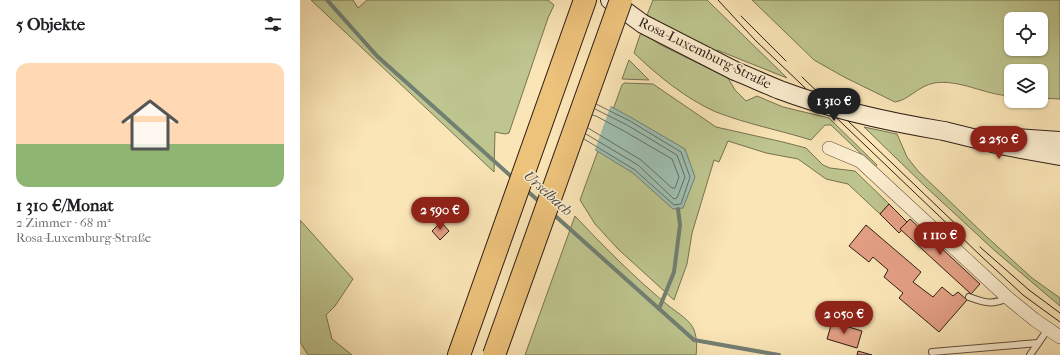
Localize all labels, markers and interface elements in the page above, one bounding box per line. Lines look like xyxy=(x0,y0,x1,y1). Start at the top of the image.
map controls xyxy=(1004,12,1048,108)
button: locate xyxy=(1004,12,1048,56)
icon: filters xyxy=(262,13,284,35)
street label: Rosa-Luxemburg-Straße xyxy=(636,13,774,93)
text: 5 Objekte xyxy=(16,14,85,34)
button: layers xyxy=(1004,64,1048,108)
pin: 1 310 € xyxy=(797,88,871,122)
icon: home xyxy=(114,89,186,161)
text: 1 310 € xyxy=(816,93,852,108)
pin: 2 250 € xyxy=(962,126,1036,160)
text: 2 250 € xyxy=(979,131,1019,146)
water label: Urselbach xyxy=(520,166,576,220)
text: 1 310 €/Monat xyxy=(16,195,114,215)
pin: 2 590 € xyxy=(403,197,477,231)
text: 2 590 € xyxy=(420,202,460,217)
text: 2 Zimmer · 68 m² xyxy=(16,215,111,230)
pin: 1 110 € xyxy=(903,222,977,256)
text: 1 110 € xyxy=(923,227,957,242)
text: Rosa-Luxemburg-Straße xyxy=(16,230,151,245)
pin: 2 050 € xyxy=(807,301,881,335)
text: 2 050 € xyxy=(824,306,864,321)

